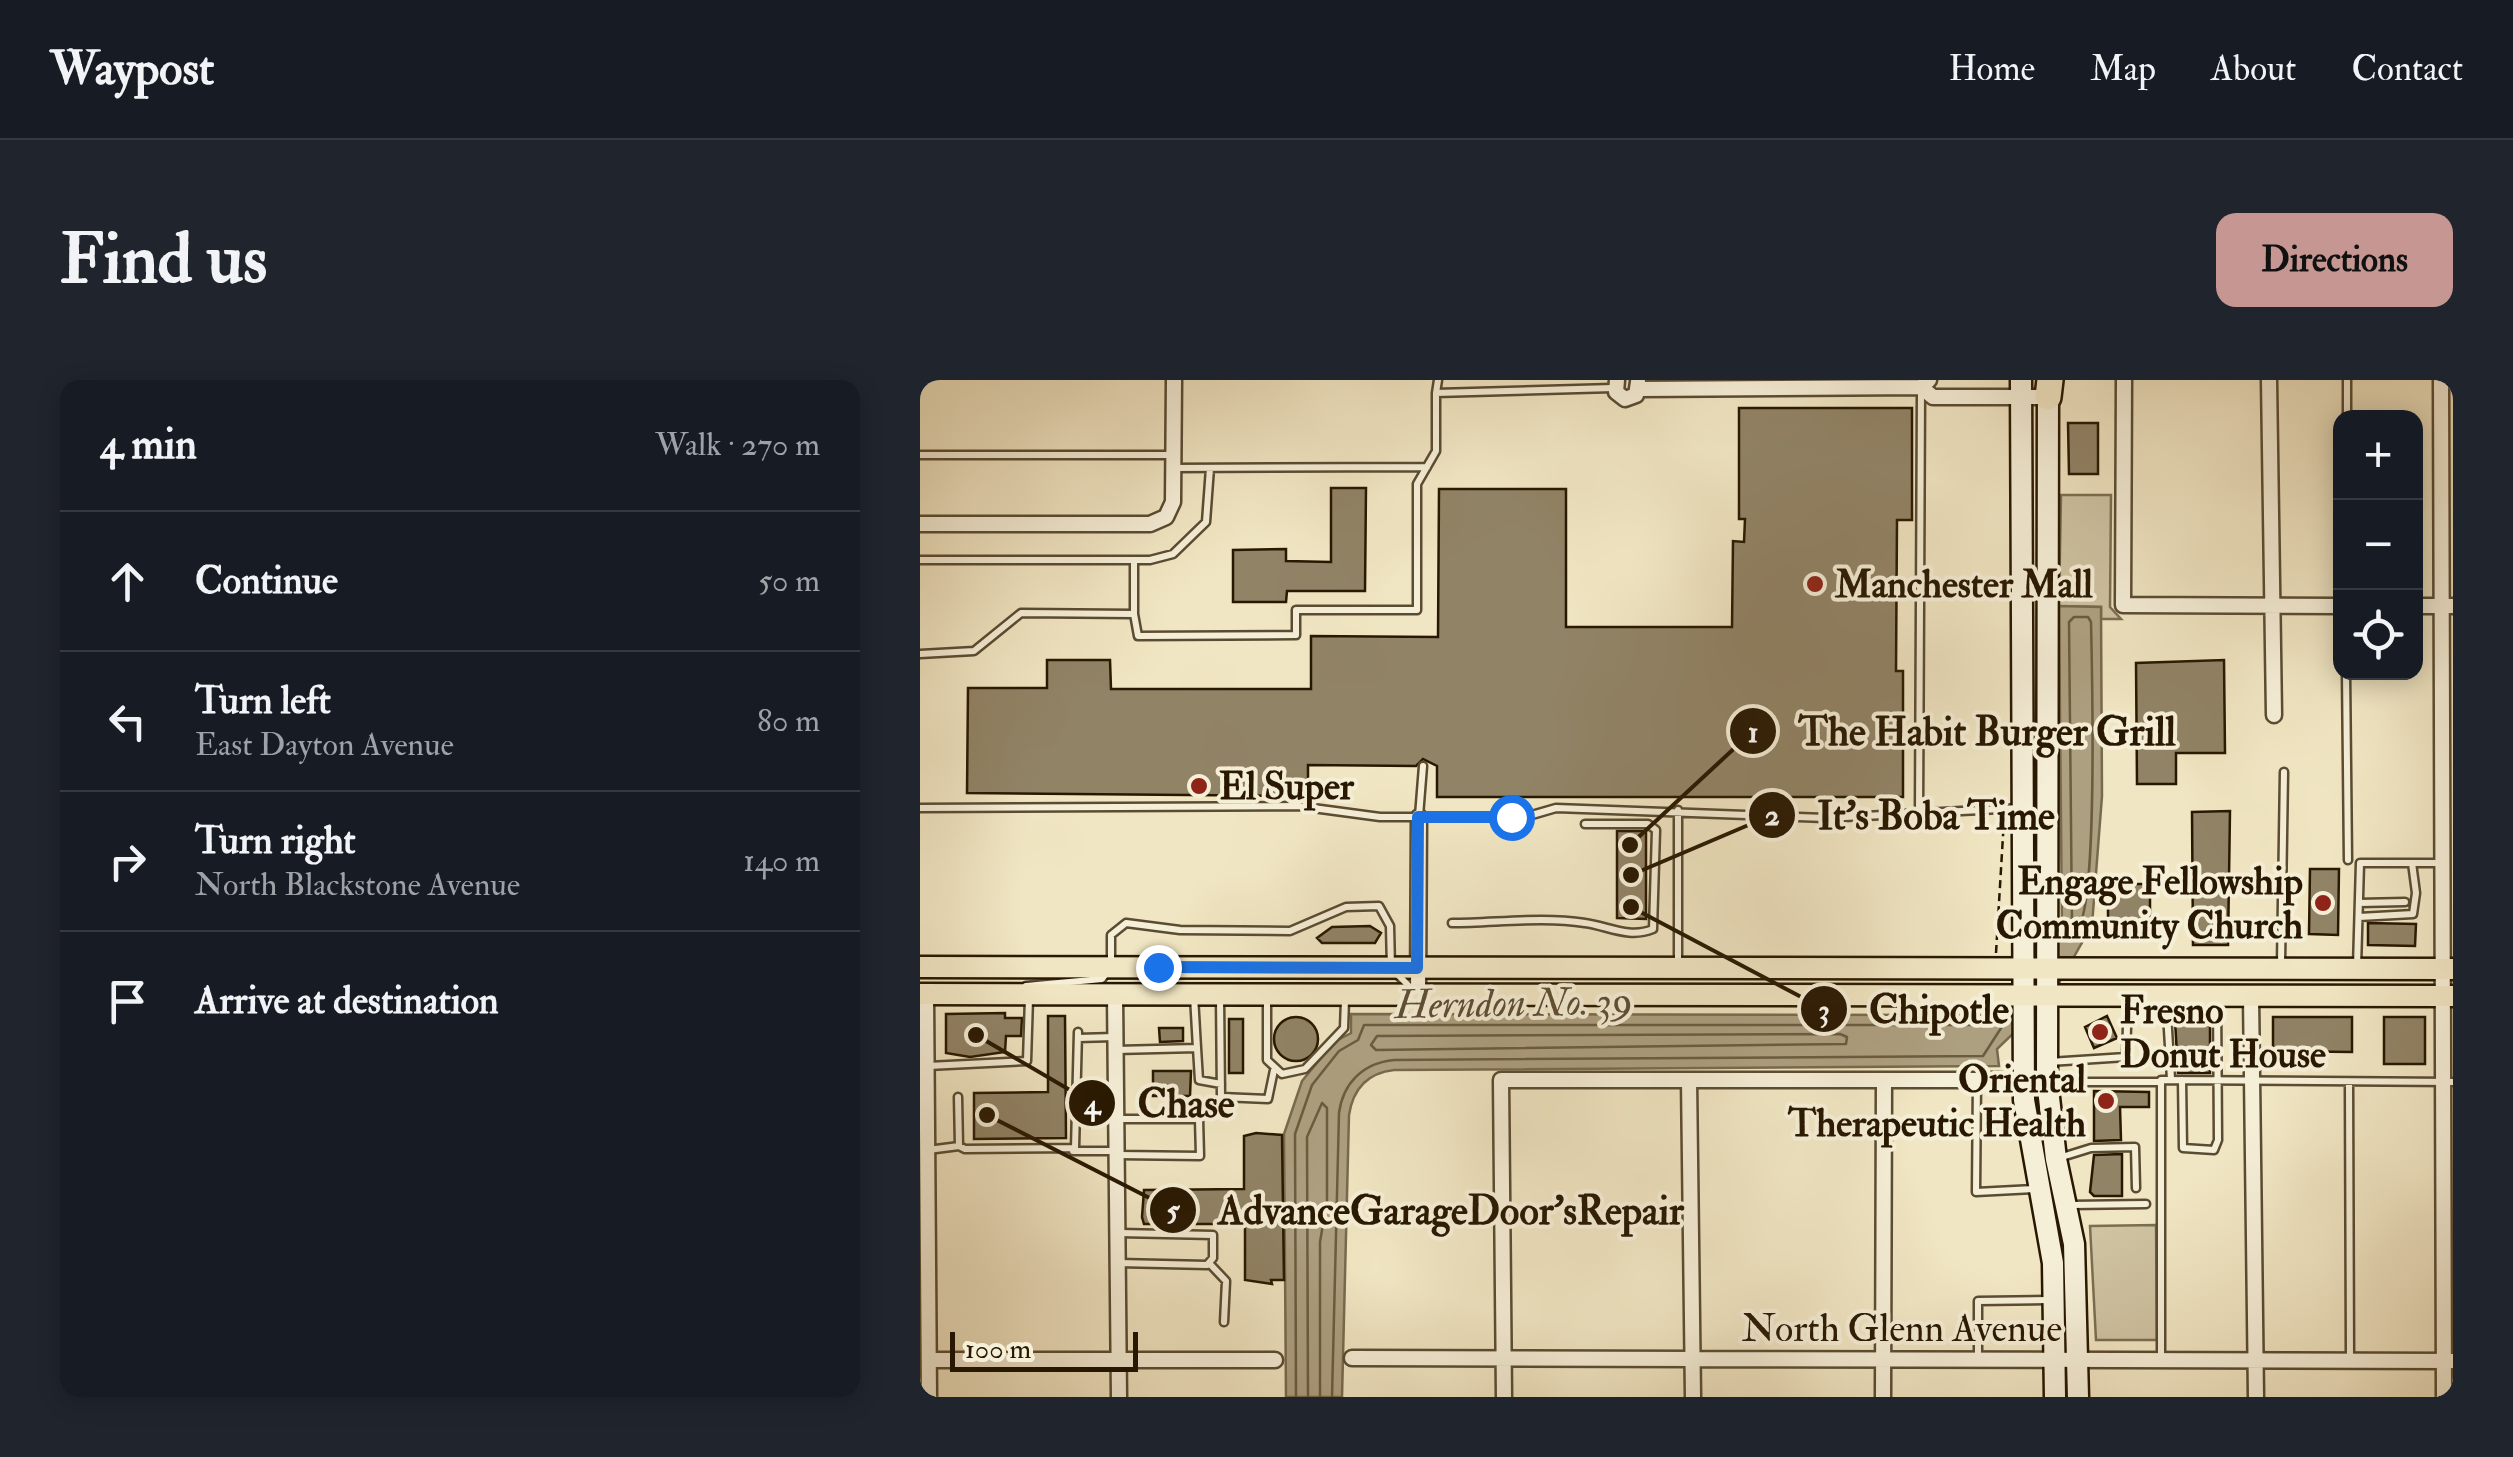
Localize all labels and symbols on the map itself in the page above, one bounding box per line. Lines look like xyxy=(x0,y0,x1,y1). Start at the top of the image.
place label: Manchester Mall xyxy=(1834,561,2093,609)
marker: Manchester Mall xyxy=(1804,573,1826,595)
callout: The Habit Burger Grill xyxy=(1728,696,2196,766)
text: The Habit Burger Grill xyxy=(1797,707,2176,758)
text: 1 xyxy=(1748,714,1758,751)
place label: El Super xyxy=(1219,763,1355,811)
marker: El Super xyxy=(1188,775,1210,797)
callout: It's Boba Time xyxy=(1747,780,2075,850)
text: It's Boba Time xyxy=(1817,791,2055,842)
route start xyxy=(1489,795,1535,841)
text: 2 xyxy=(1764,797,1780,834)
place label: Engage Fellowship Community Church xyxy=(1996,858,2303,950)
marker: Engage Fellowship Community Church xyxy=(2312,892,2334,914)
route end xyxy=(1136,945,1182,991)
callout: Chipotle xyxy=(1799,974,2029,1044)
water label: Herndon No. 39 xyxy=(1393,976,1633,1031)
text: Chipotle xyxy=(1869,985,2009,1036)
place label: Fresno Donut House xyxy=(2120,987,2326,1079)
text: 3 xyxy=(1818,992,1830,1029)
marker: Fresno Donut House xyxy=(2089,1021,2111,1043)
place label: Oriental Therapeutic Health xyxy=(1787,1056,2086,1148)
callout: Chase xyxy=(1067,1068,1254,1138)
text: Chase xyxy=(1137,1079,1235,1130)
text: 4 xyxy=(1083,1086,1102,1123)
marker: Oriental Therapeutic Health xyxy=(2095,1090,2117,1112)
callout: AdvanceGarageDoor'sRepair xyxy=(1148,1175,1704,1245)
text: AdvanceGarageDoor'sRepair xyxy=(1216,1186,1685,1237)
text: 5 xyxy=(1166,1192,1180,1229)
street label: North Glenn Avenue xyxy=(1742,1305,2062,1353)
scale bar xyxy=(950,1327,1138,1371)

